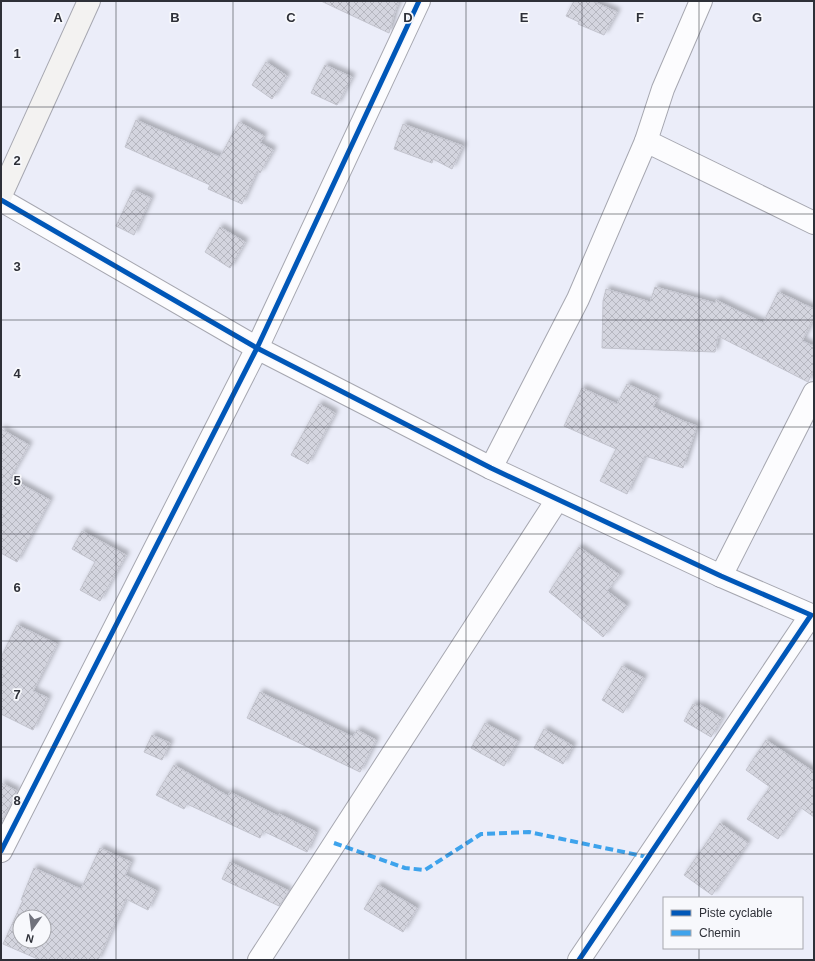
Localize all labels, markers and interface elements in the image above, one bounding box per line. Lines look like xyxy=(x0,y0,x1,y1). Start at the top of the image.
text: A xyxy=(53,10,63,25)
text: B xyxy=(170,10,180,25)
text: C xyxy=(286,10,296,25)
text: D xyxy=(403,10,413,25)
text: E xyxy=(520,10,529,25)
text: F xyxy=(636,10,644,25)
text: G xyxy=(752,10,762,25)
text: 1 xyxy=(13,46,21,61)
text: 2 xyxy=(13,153,21,168)
text: 3 xyxy=(13,259,21,274)
text: 4 xyxy=(13,366,21,381)
text: 5 xyxy=(13,473,21,488)
text: 6 xyxy=(13,580,21,595)
text: 7 xyxy=(13,687,21,702)
text: 8 xyxy=(13,793,21,808)
legend xyxy=(663,897,803,949)
text: Piste cyclable xyxy=(699,906,773,920)
north arrow xyxy=(12,909,52,949)
text: Chemin xyxy=(699,926,740,940)
text: N xyxy=(24,932,35,945)

